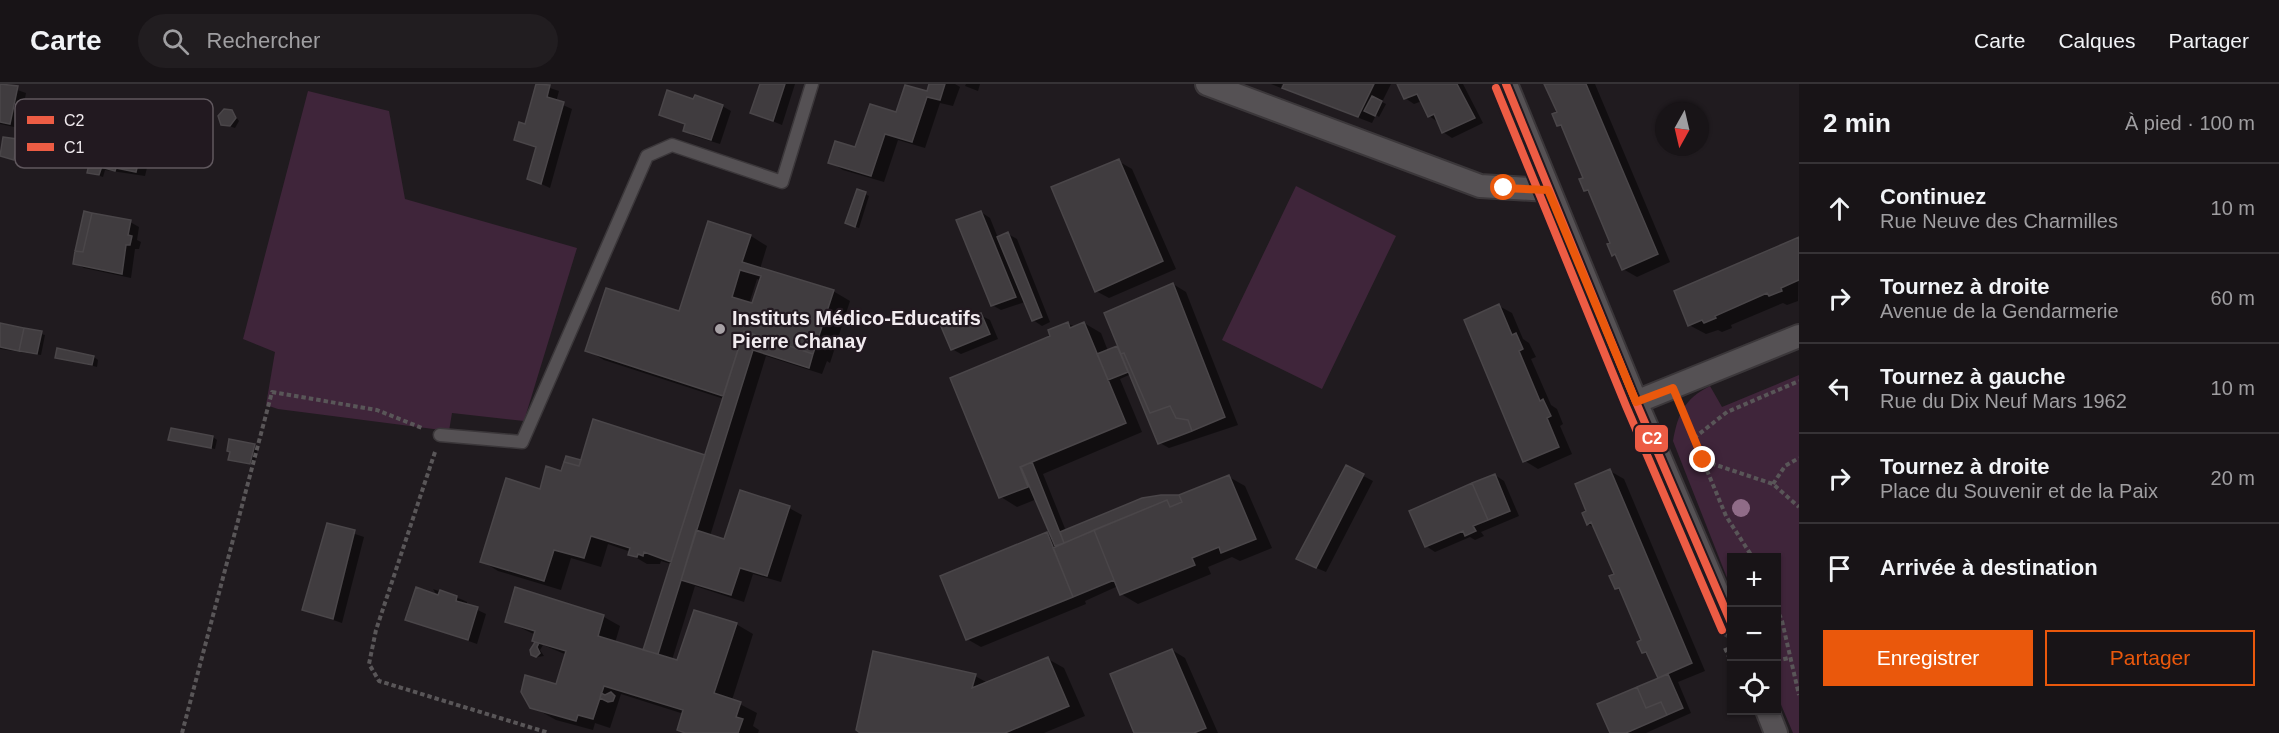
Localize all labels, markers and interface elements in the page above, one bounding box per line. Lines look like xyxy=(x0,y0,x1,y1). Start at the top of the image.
search box xyxy=(138,14,558,68)
text: Carte xyxy=(30,25,102,56)
icon: search xyxy=(159,25,192,58)
text: Rechercher xyxy=(207,28,320,53)
text: Carte xyxy=(1974,29,2025,52)
text: Calques xyxy=(2058,29,2135,52)
text: Partager xyxy=(2168,29,2249,52)
legend xyxy=(15,99,213,168)
north arrow xyxy=(1655,102,1709,156)
text: 2 min xyxy=(1823,108,1891,138)
text: C2 xyxy=(64,112,85,129)
text: À pied · 100 m xyxy=(2125,112,2255,134)
text: C1 xyxy=(64,139,85,156)
route start xyxy=(1490,174,1516,200)
text: Continuez xyxy=(1880,184,1986,209)
icon: ahead xyxy=(1823,192,1856,225)
text: 10 m xyxy=(2211,197,2255,219)
text: Rue Neuve des Charmilles xyxy=(1880,210,2118,232)
text: Tournez à droite xyxy=(1880,274,2050,299)
icon: right xyxy=(1823,282,1856,315)
text: 60 m xyxy=(2211,287,2255,309)
text: Avenue de la Gendarmerie xyxy=(1880,300,2119,322)
place label: Instituts Médico-Educatifs Pierre Chanay xyxy=(732,307,981,352)
marker: Instituts Médico-Educatifs Pierre Chanay xyxy=(713,322,727,336)
text: Tournez à gauche xyxy=(1880,364,2065,389)
icon: left xyxy=(1823,372,1856,405)
text: 10 m xyxy=(2211,377,2255,399)
text: Rue du Dix Neuf Mars 1962 xyxy=(1880,390,2127,412)
line badge: C2 xyxy=(1634,424,1669,453)
text: C2 xyxy=(1642,430,1662,447)
route end xyxy=(1689,446,1715,472)
text: Tournez à droite xyxy=(1880,454,2050,479)
icon: right xyxy=(1823,462,1856,495)
text: 20 m xyxy=(2211,467,2255,489)
text: Place du Souvenir et de la Paix xyxy=(1880,480,2158,502)
icon: arrive xyxy=(1823,552,1856,585)
map controls xyxy=(1727,553,1781,715)
button: + xyxy=(1727,553,1781,607)
text: Arrivée à destination xyxy=(1880,555,2098,580)
button: − xyxy=(1727,607,1781,661)
button: Enregistrer xyxy=(1823,630,2033,686)
button: Partager xyxy=(2045,630,2255,686)
button: locate xyxy=(1727,661,1781,715)

